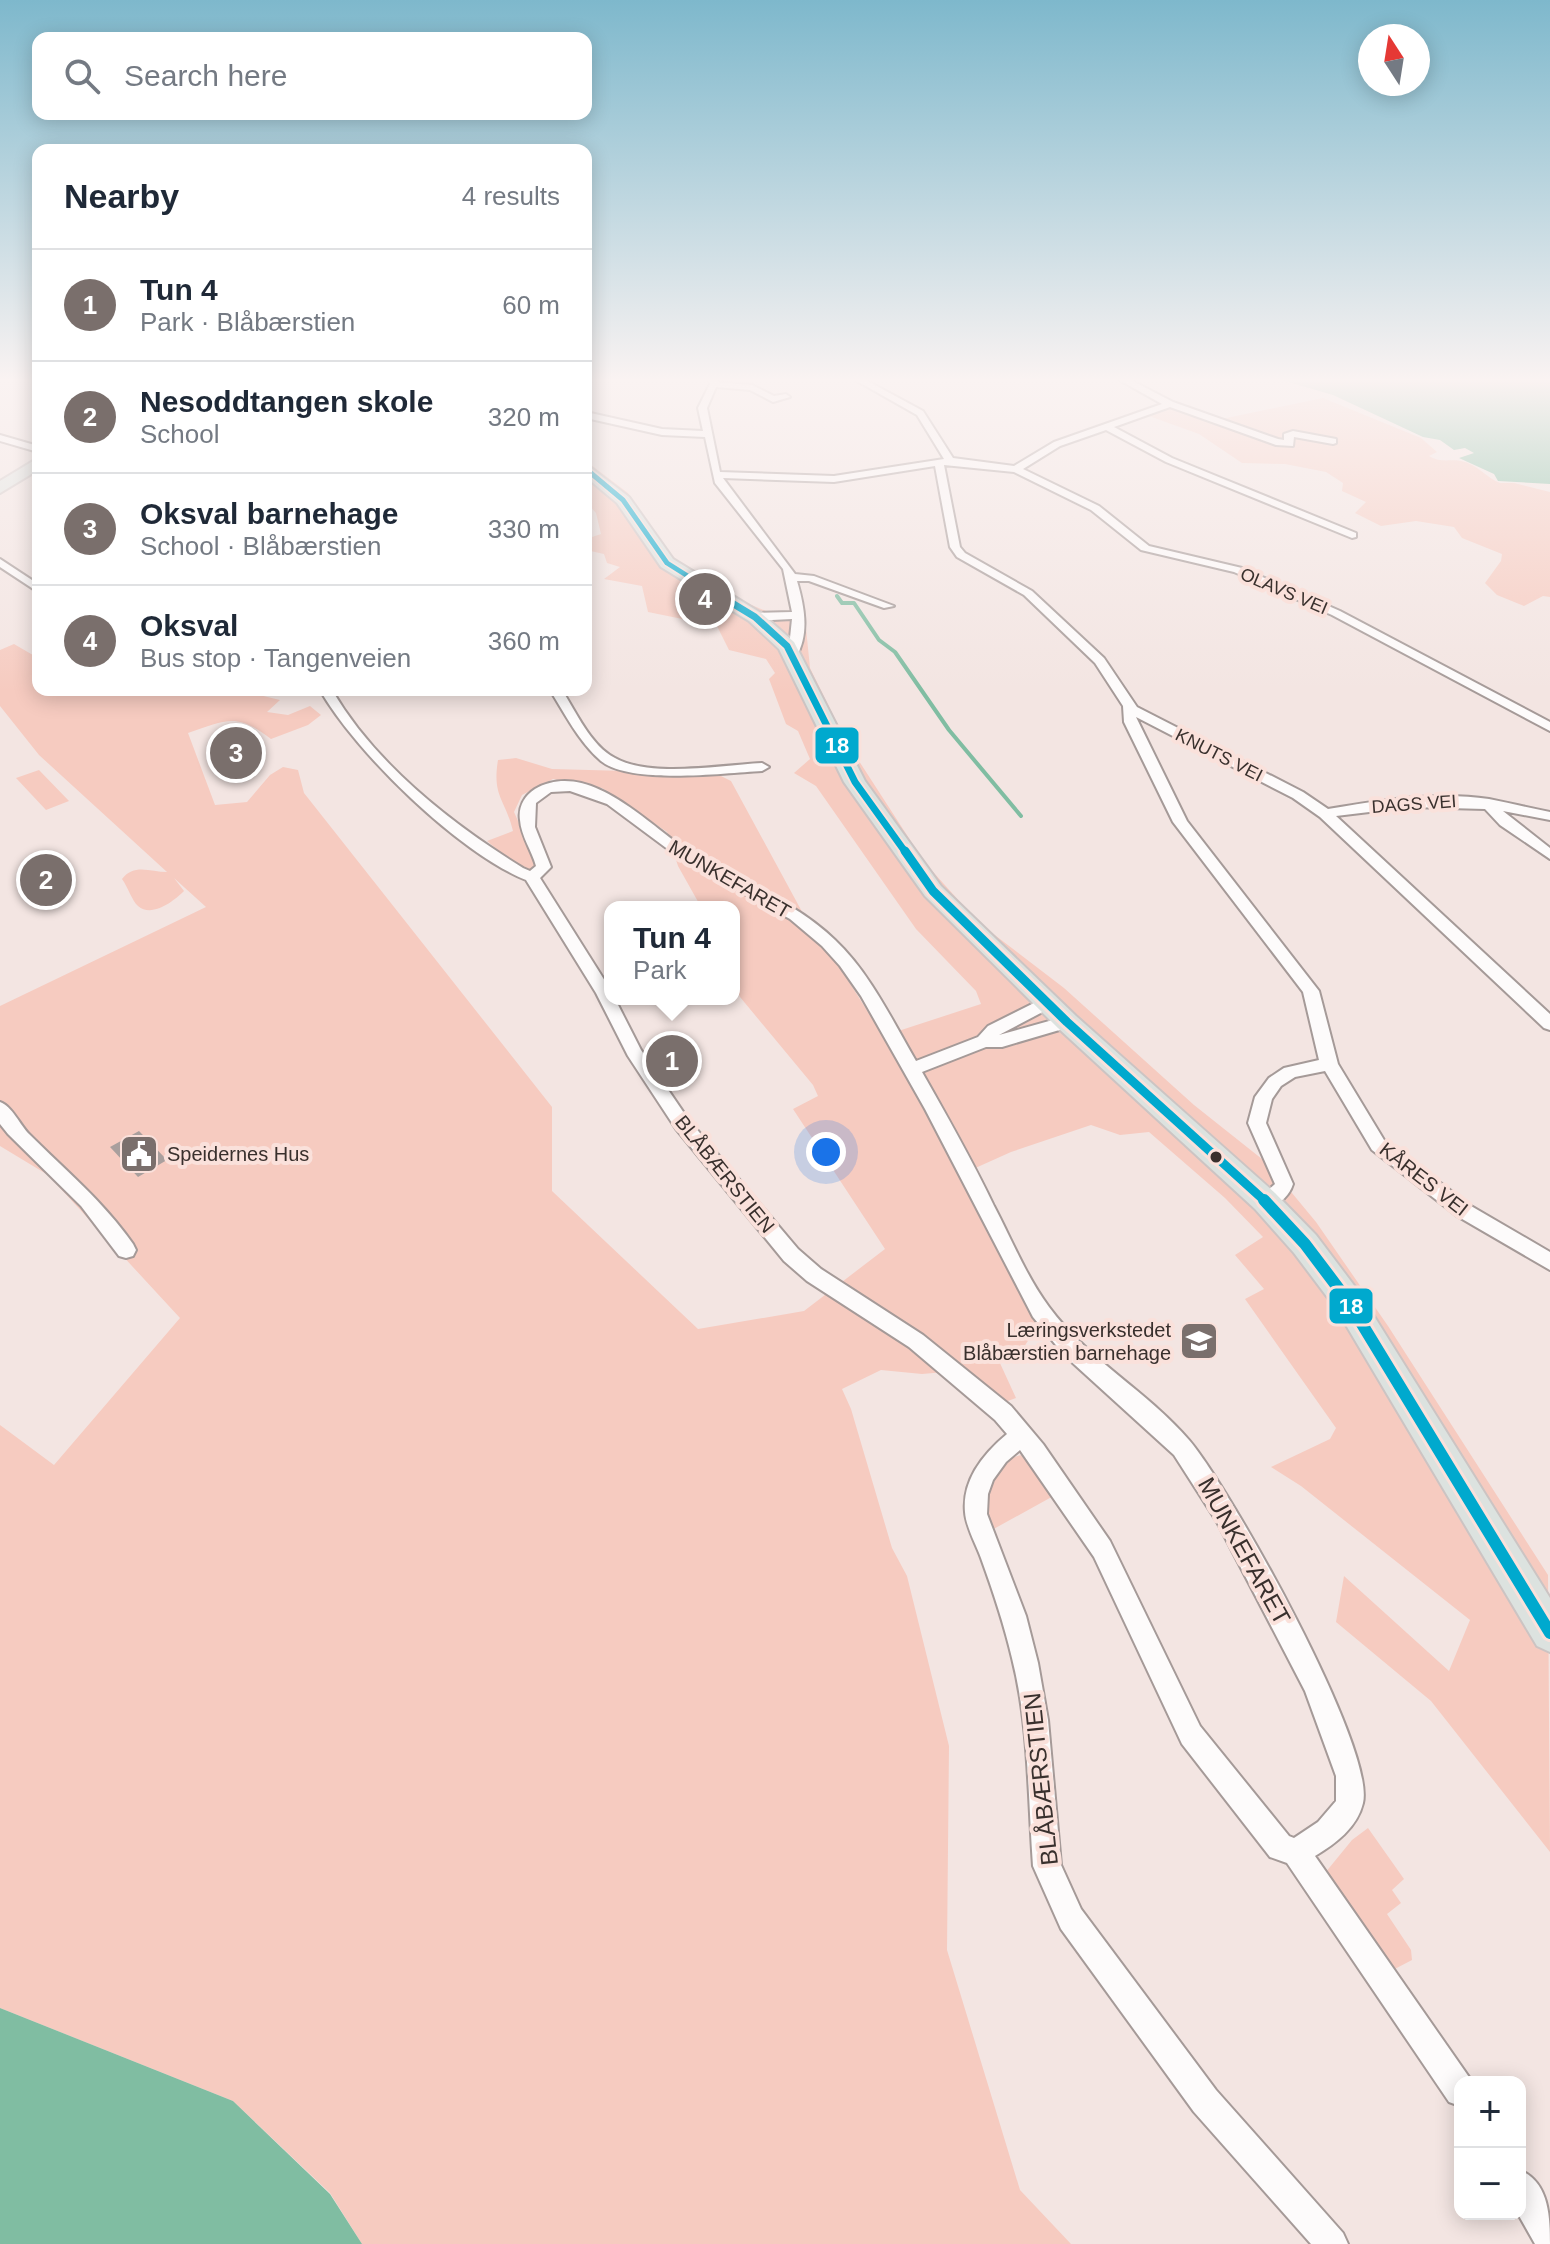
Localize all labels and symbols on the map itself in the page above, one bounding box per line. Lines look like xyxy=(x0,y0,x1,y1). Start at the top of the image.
north arrow xyxy=(1358,24,1430,96)
street label: OLAVS VEI xyxy=(1237,564,1331,618)
pin: 4 xyxy=(679,569,731,629)
pin: 3 xyxy=(210,723,262,783)
street label: KNUTS VEI xyxy=(1172,725,1266,785)
line badge: 18 xyxy=(814,726,860,765)
text: 18 xyxy=(825,733,849,758)
street label: DAGS VEI xyxy=(1371,791,1457,817)
street label: MUNKEFARET xyxy=(665,835,795,923)
pin: 2 xyxy=(20,850,72,910)
pin: 1 xyxy=(646,1031,698,1091)
street label: BLÅBÆRSTIEN xyxy=(671,1111,779,1237)
your location xyxy=(806,1132,846,1172)
public building icon: Speidernes Hus xyxy=(118,1133,160,1175)
street label: KÅRES VEI xyxy=(1376,1138,1472,1220)
place label: Speidernes Hus xyxy=(167,1143,309,1165)
unlabelled marker xyxy=(1208,1149,1224,1165)
line badge: 18 xyxy=(1328,1287,1374,1325)
text: 18 xyxy=(1339,1294,1363,1319)
place label: Læringsverkstedet Blåbærstien barnehage xyxy=(963,1319,1171,1364)
school or university icon: Læringsverkstedet Blåbærstien barnehage xyxy=(1178,1320,1220,1362)
street label: MUNKEFARET xyxy=(1193,1472,1296,1629)
street label: BLÅBÆRSTIEN xyxy=(1018,1691,1063,1867)

